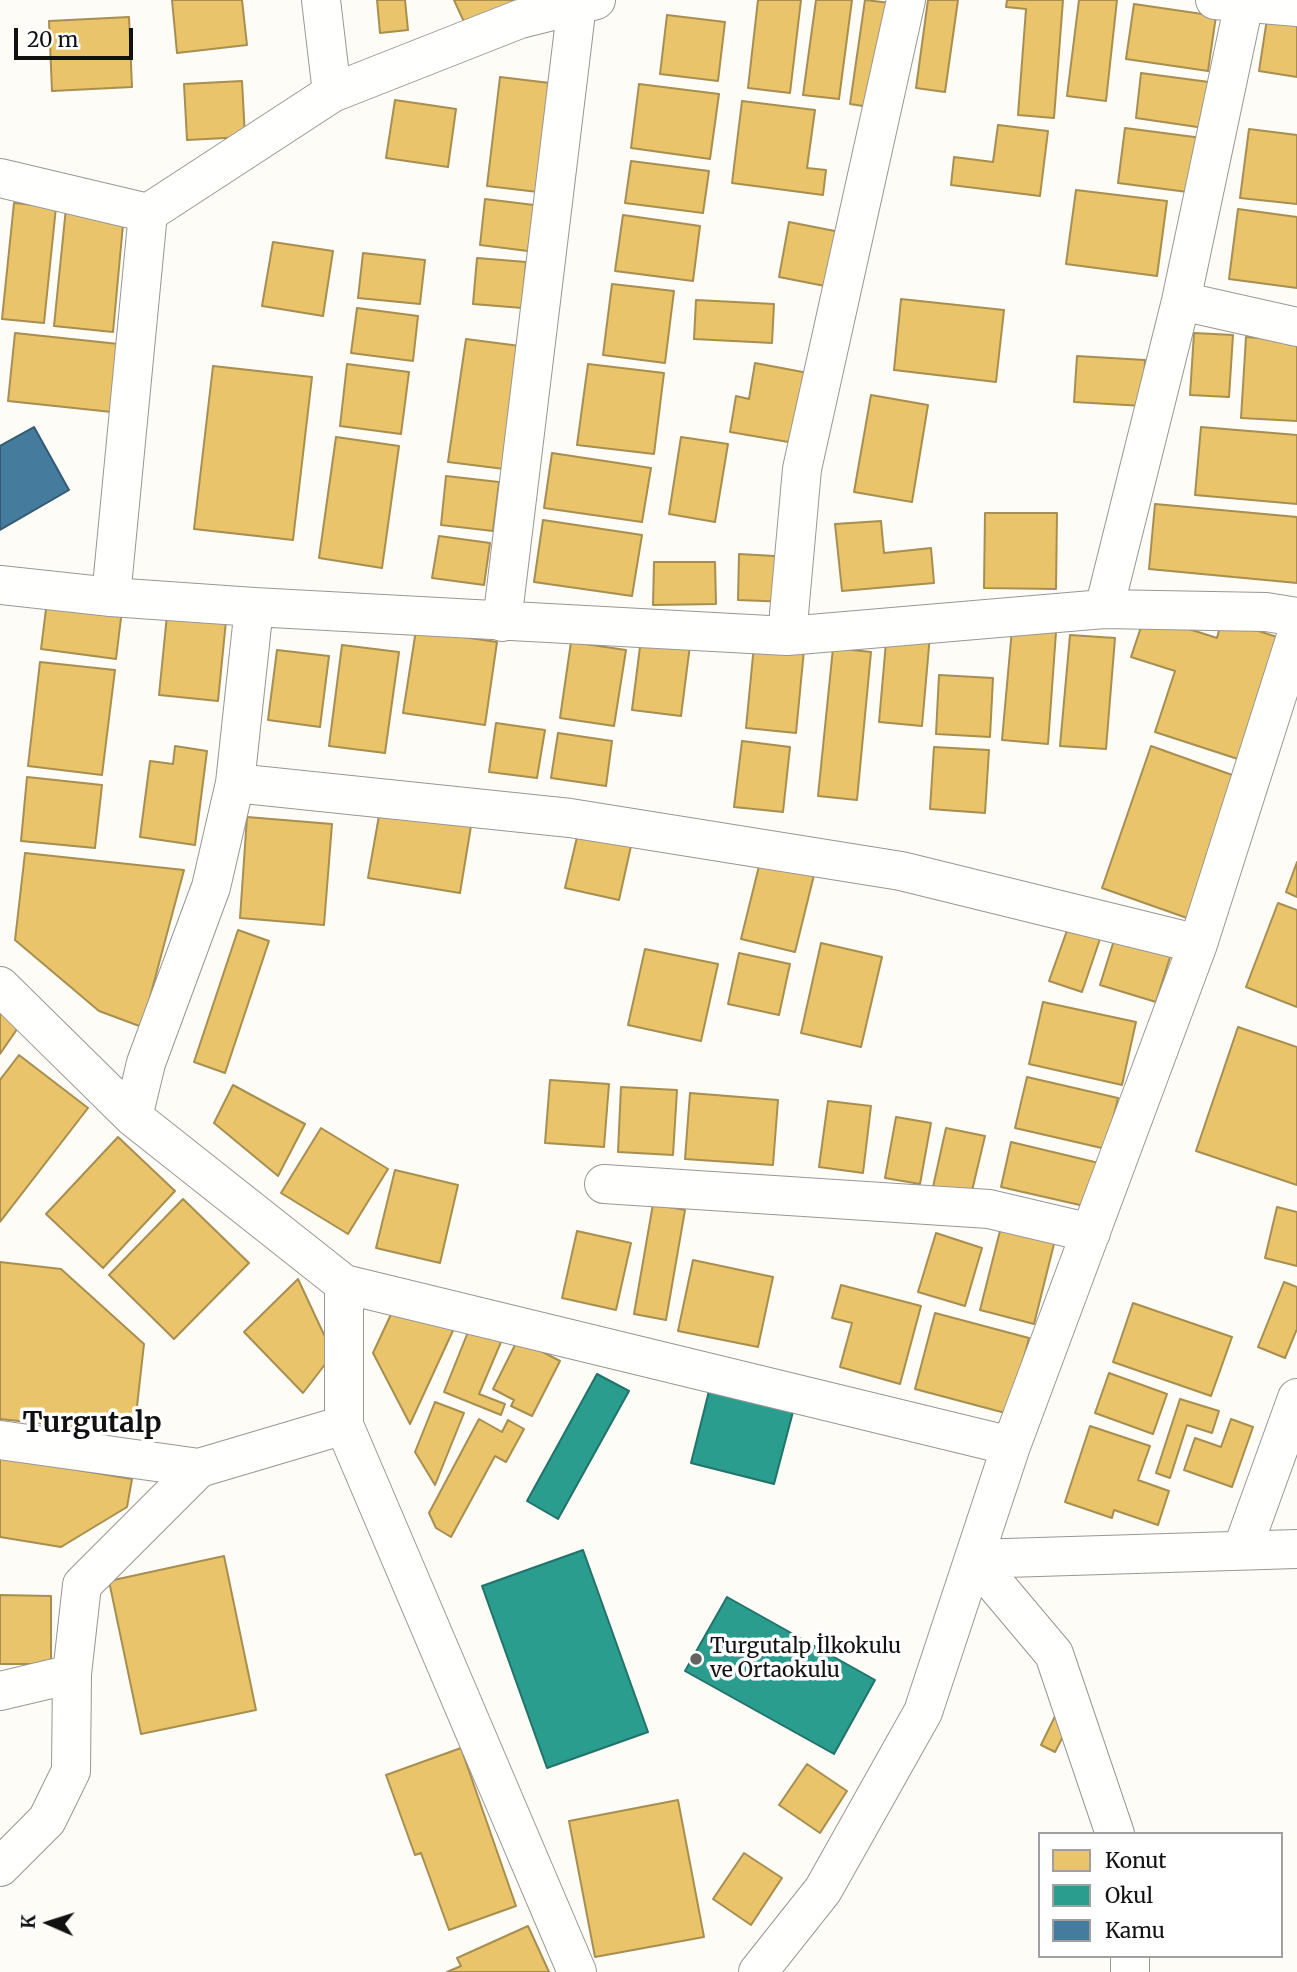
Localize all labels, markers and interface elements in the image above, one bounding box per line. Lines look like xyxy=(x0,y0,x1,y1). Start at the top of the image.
scale bar xyxy=(18,14,136,58)
text: 20 m xyxy=(27,26,78,53)
district label: Turgutalp xyxy=(22,1407,162,1441)
place label: Turgutalp İlkokulu ve Ortaokulu xyxy=(710,1634,901,1684)
marker: Turgutalp İlkokulu ve Ortaokulu xyxy=(688,1651,704,1667)
legend xyxy=(1038,1832,1283,1958)
text: Konut xyxy=(1105,1847,1166,1874)
text: Okul xyxy=(1105,1882,1153,1909)
north arrow xyxy=(14,1888,84,1958)
text: K xyxy=(16,1914,40,1930)
text: Kamu xyxy=(1105,1917,1165,1944)

